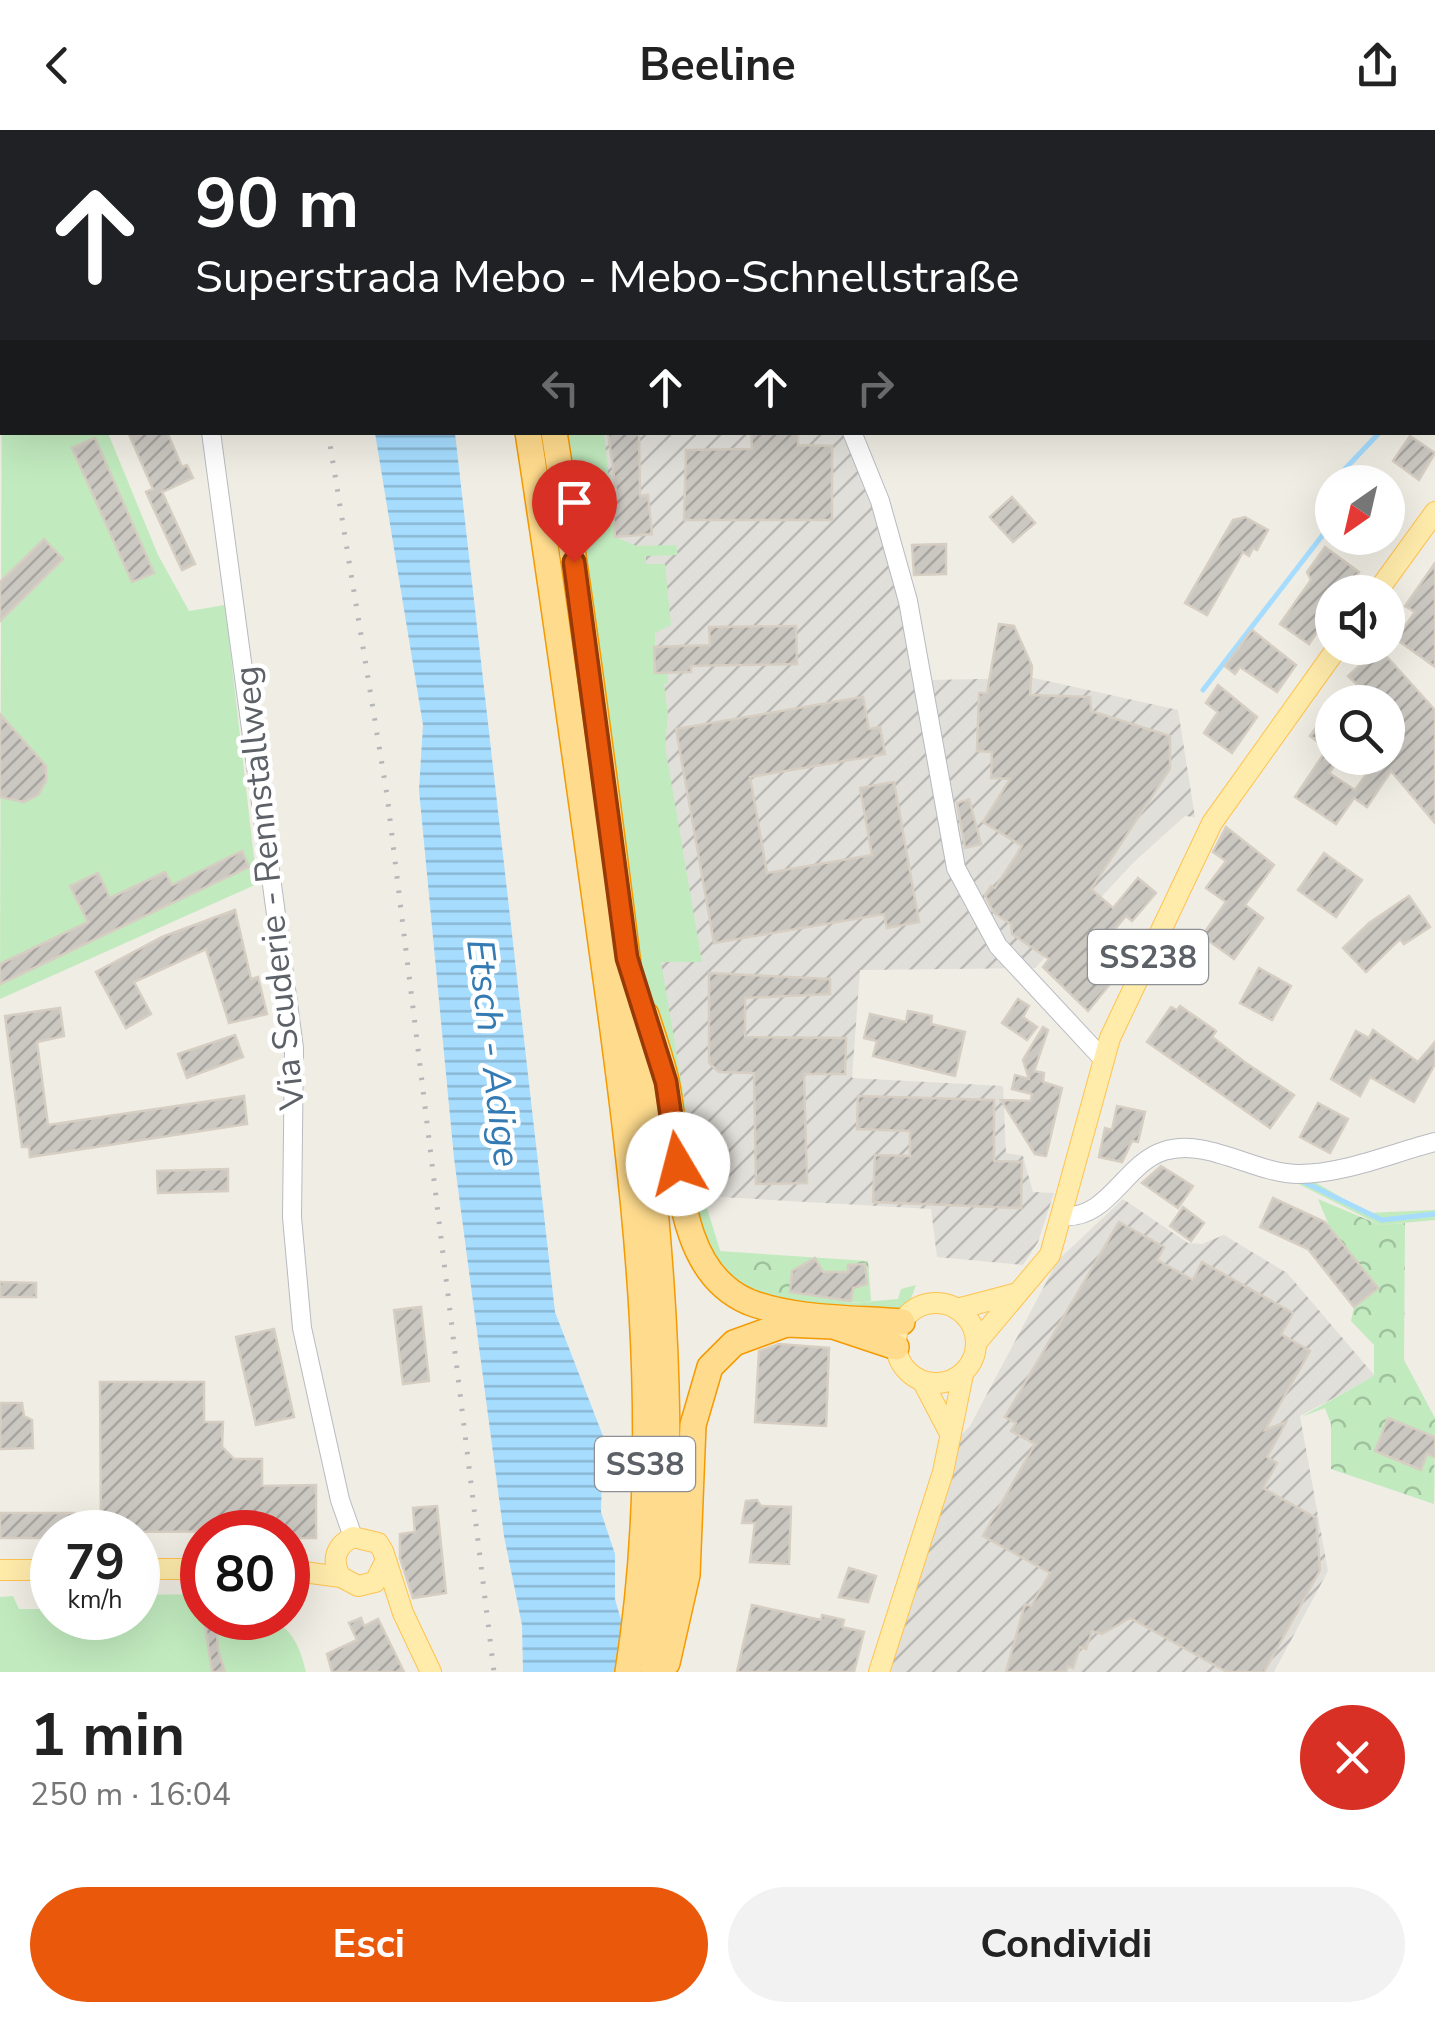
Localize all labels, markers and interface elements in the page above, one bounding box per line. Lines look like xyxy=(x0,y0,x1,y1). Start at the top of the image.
text: Beeline xyxy=(639,35,796,96)
icon: back xyxy=(30,38,85,93)
icon: share xyxy=(1350,38,1405,93)
text: 90 m xyxy=(195,156,359,252)
icon: ahead xyxy=(30,170,160,300)
text: Superstrada Mebo - Mebo-Schnellstraße xyxy=(195,247,1019,308)
icon: left xyxy=(533,360,588,415)
icon: ahead xyxy=(638,360,693,415)
icon: ahead xyxy=(743,360,798,415)
icon: right xyxy=(848,360,903,415)
pin xyxy=(532,460,617,563)
north arrow xyxy=(1315,465,1405,555)
map controls xyxy=(1315,465,1405,775)
icon: arrive xyxy=(547,475,602,530)
button: sound xyxy=(1315,575,1405,665)
street label: Via Scuderie - Rennstallweg xyxy=(223,664,316,1113)
button: search xyxy=(1315,685,1405,775)
road number: SS238 xyxy=(1088,930,1208,984)
water label: Etsch - Adige xyxy=(454,936,533,1170)
position arrow xyxy=(626,1112,730,1216)
road number: SS38 xyxy=(595,1437,695,1491)
speed limit sign: 80 xyxy=(180,1510,310,1640)
text: 79 xyxy=(65,1528,125,1597)
text: km/h xyxy=(67,1583,123,1617)
text: 1 min xyxy=(30,1694,185,1776)
button: close xyxy=(1300,1705,1405,1810)
text: 250 m · 16:04 xyxy=(30,1773,231,1816)
button: Esci xyxy=(30,1887,708,2002)
button: Condividi xyxy=(728,1887,1405,2002)

